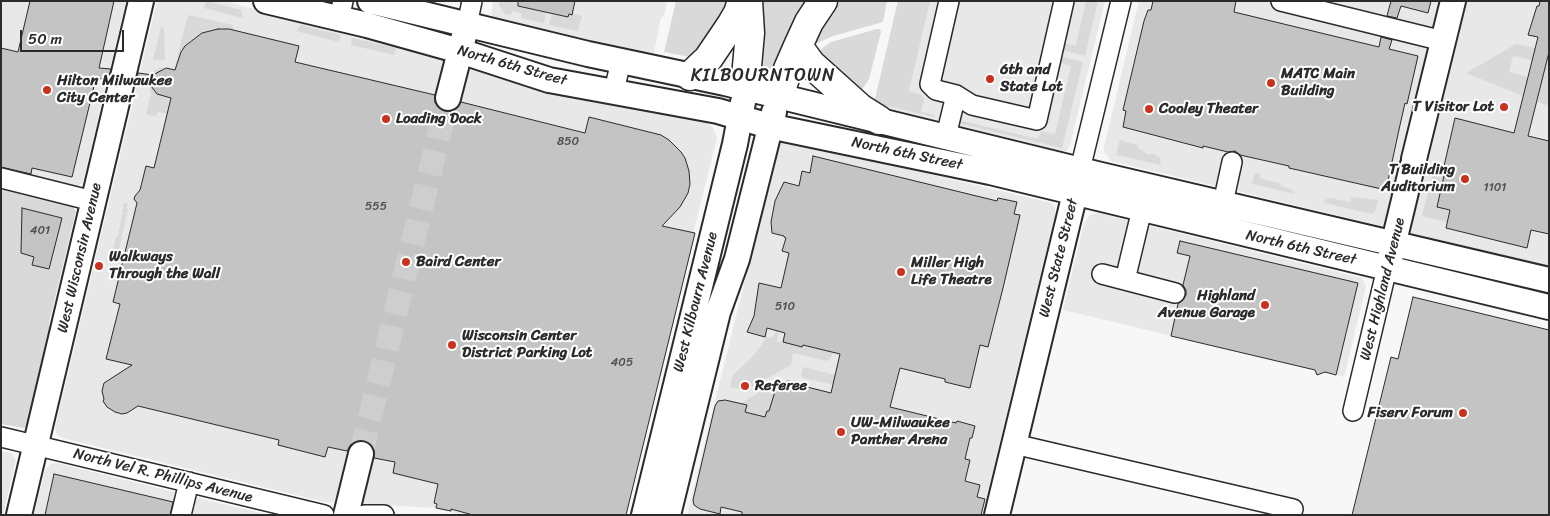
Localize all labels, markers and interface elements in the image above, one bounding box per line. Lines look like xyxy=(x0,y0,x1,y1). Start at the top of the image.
scale bar xyxy=(22,20,126,52)
text: 50 m xyxy=(28,26,62,52)
street label: North 6th Street xyxy=(455,42,569,90)
place label: 6th and State Lot xyxy=(1000,61,1063,96)
district label: KILBOURNTOWN xyxy=(690,65,836,87)
place label: MATC Main Building xyxy=(1281,65,1355,100)
place label: Hilton Milwaukee City Center xyxy=(57,72,172,107)
marker: 6th and State Lot xyxy=(984,73,996,85)
marker: MATC Main Building xyxy=(1265,77,1277,89)
marker: Hilton Milwaukee City Center xyxy=(41,84,53,96)
place label: T Visitor Lot xyxy=(1413,98,1494,116)
place label: Cooley Theater xyxy=(1159,100,1258,118)
marker: T Visitor Lot xyxy=(1498,101,1510,113)
marker: Cooley Theater xyxy=(1143,103,1155,115)
place label: Loading Dock xyxy=(396,110,482,128)
marker: Loading Dock xyxy=(380,113,392,125)
street label: North 6th Street xyxy=(850,133,964,175)
house number: 850 xyxy=(557,135,579,149)
place label: T Building Auditorium xyxy=(1381,161,1455,196)
marker: T Building Auditorium xyxy=(1459,173,1471,185)
street label: West Wisconsin Avenue xyxy=(54,181,106,335)
house number: 1101 xyxy=(1483,181,1507,195)
street label: West State Street xyxy=(1036,197,1082,319)
house number: 555 xyxy=(365,200,387,214)
street label: West Highland Avenue xyxy=(1357,216,1409,362)
house number: 401 xyxy=(30,224,50,238)
street label: North 6th Street xyxy=(1244,227,1358,269)
street label: West Kilbourn Avenue xyxy=(670,230,722,374)
place label: Walkways Through the Wall xyxy=(109,248,220,283)
place label: Baird Center xyxy=(416,253,501,271)
place label: Miller High Life Theatre xyxy=(911,254,992,289)
marker: Baird Center xyxy=(400,256,412,268)
marker: Walkways Through the Wall xyxy=(93,260,105,272)
marker: Miller High Life Theatre xyxy=(895,266,907,278)
place label: Highland Avenue Garage xyxy=(1158,287,1255,322)
marker: Highland Avenue Garage xyxy=(1259,299,1271,311)
house number: 510 xyxy=(775,300,795,314)
place label: Wisconsin Center District Parking Lot xyxy=(462,327,592,362)
marker: Wisconsin Center District Parking Lot xyxy=(446,339,458,351)
house number: 405 xyxy=(611,356,633,370)
place label: Referee xyxy=(755,377,807,395)
marker: Referee xyxy=(739,380,751,392)
place label: Fiserv Forum xyxy=(1368,404,1453,422)
marker: Fiserv Forum xyxy=(1457,407,1469,419)
place label: UW-Milwaukee Panther Arena xyxy=(851,414,950,449)
marker: UW-Milwaukee Panther Arena xyxy=(835,426,847,438)
street label: North Vel R. Phillips Avenue xyxy=(72,445,254,507)

